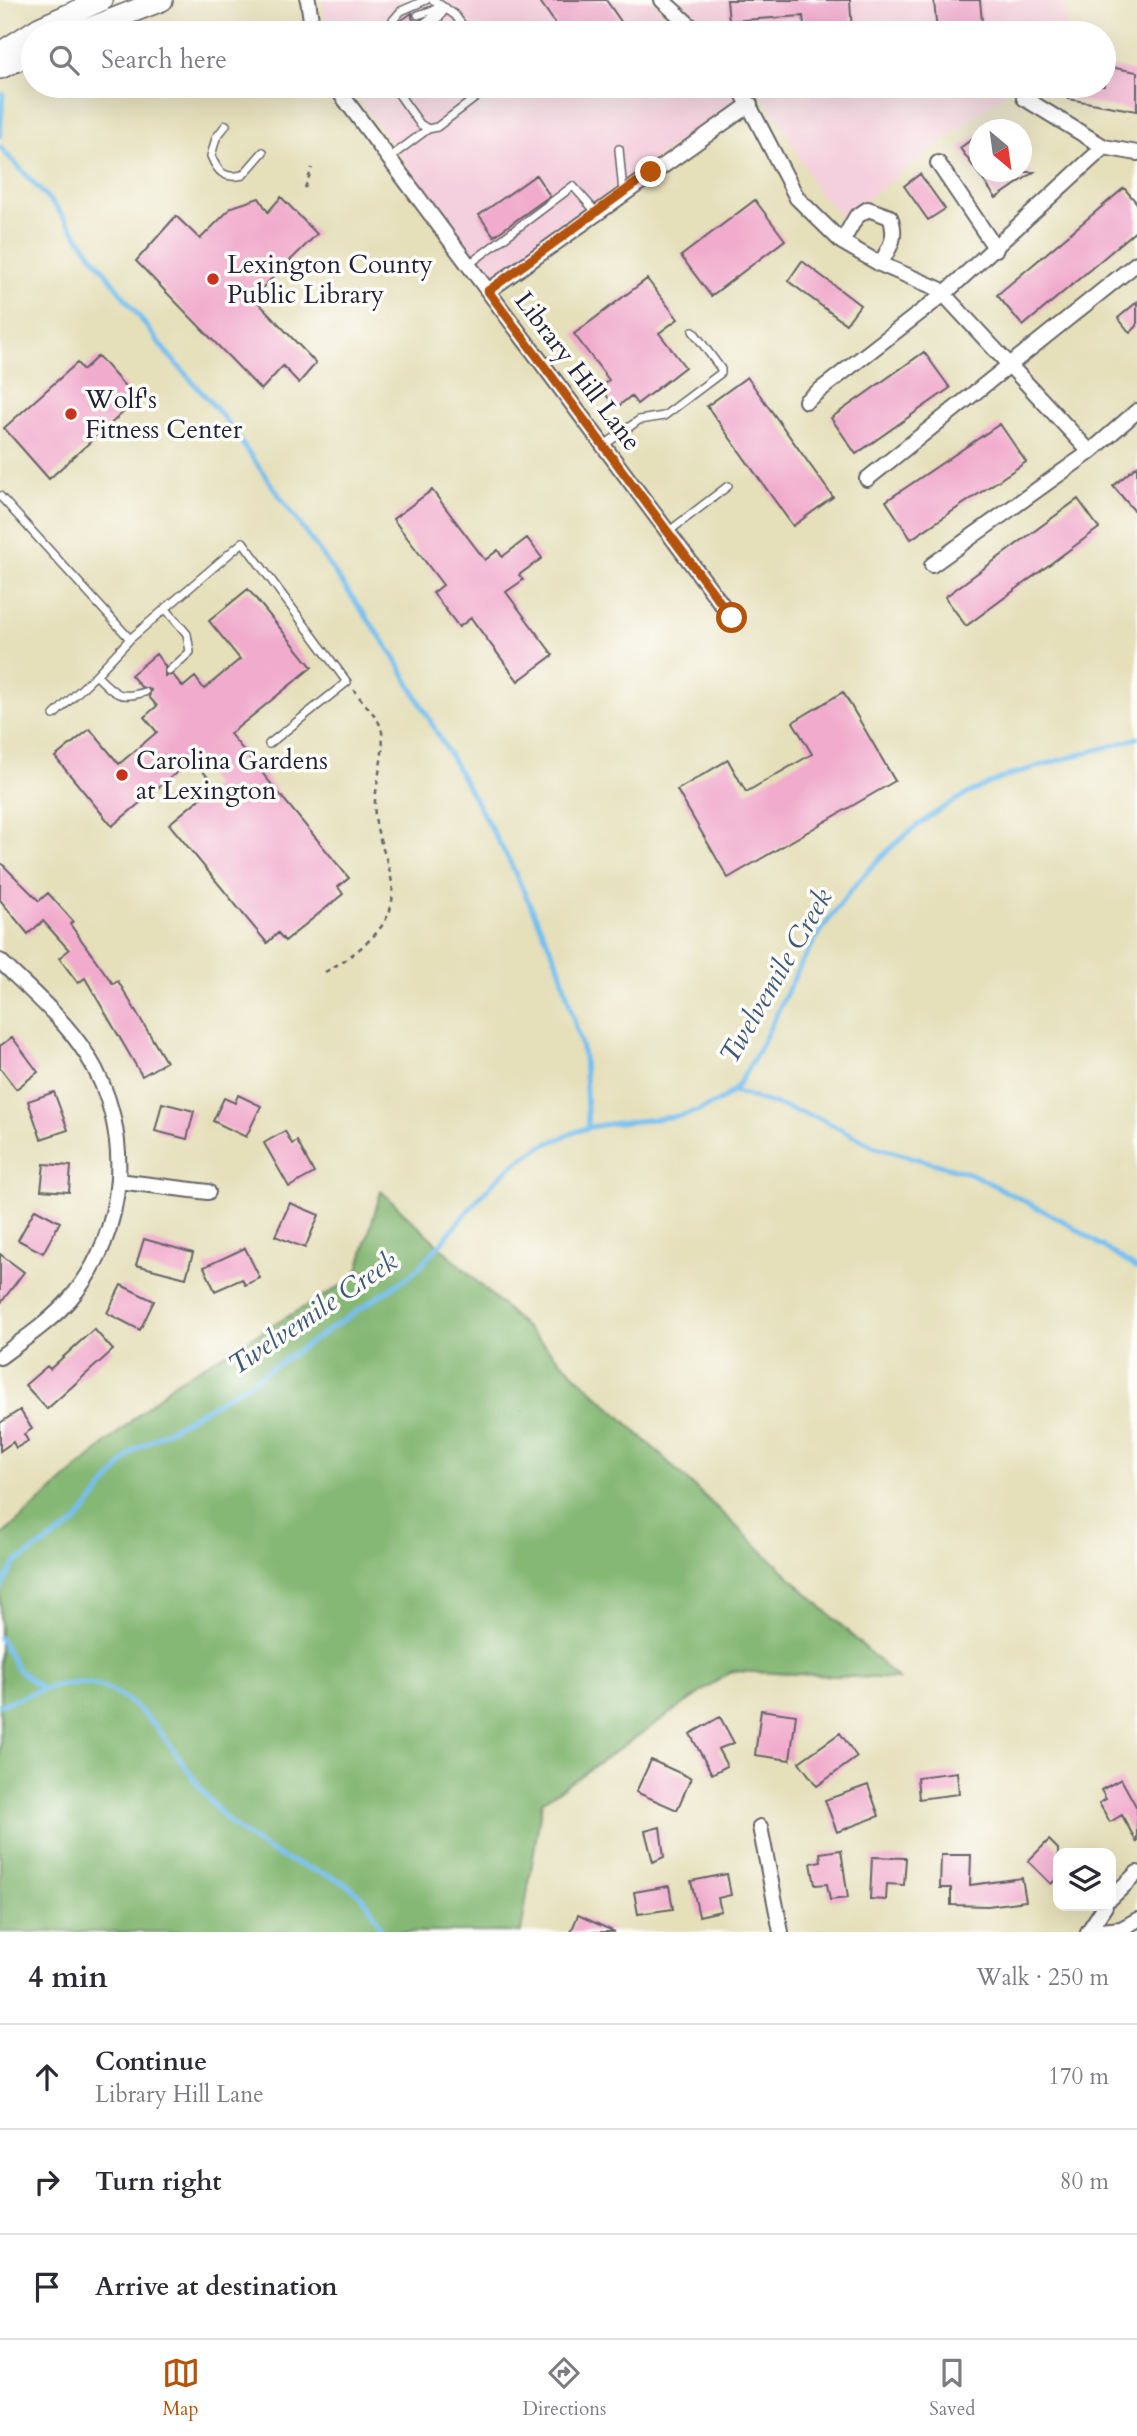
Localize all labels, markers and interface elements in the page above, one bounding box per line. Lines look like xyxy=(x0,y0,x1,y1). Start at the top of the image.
search box xyxy=(21,21,1116,98)
icon: search xyxy=(45,41,83,79)
text: Search here xyxy=(101,42,227,77)
north arrow xyxy=(969,119,1032,182)
route end xyxy=(635,156,666,187)
place label: Lexington County Public Library xyxy=(227,247,433,312)
marker: Lexington County Public Library xyxy=(205,271,221,287)
street label: Library Hill Lane xyxy=(507,284,649,458)
place label: Wolf's Fitness Center xyxy=(84,382,243,447)
marker: Wolf's Fitness Center xyxy=(63,406,79,422)
route start xyxy=(716,602,747,633)
place label: Carolina Gardens at Lexington xyxy=(136,743,328,808)
marker: Carolina Gardens at Lexington xyxy=(114,767,130,783)
water label: Twelvemile Creek xyxy=(710,881,842,1071)
water label: Twelvemile Creek xyxy=(221,1242,405,1384)
map controls xyxy=(1053,1848,1116,1911)
button: layers xyxy=(1053,1848,1116,1911)
text: 4 min xyxy=(28,1957,108,1998)
text: Walk · 250 m xyxy=(976,1962,1109,1993)
text: Continue xyxy=(95,2044,207,2079)
icon: ahead xyxy=(28,2058,66,2096)
text: 170 m xyxy=(1048,2061,1109,2092)
text: Library Hill Lane xyxy=(95,2079,264,2110)
icon: right xyxy=(28,2163,66,2201)
text: Turn right xyxy=(95,2164,222,2199)
text: 80 m xyxy=(1060,2166,1109,2197)
icon: arrive xyxy=(28,2268,66,2306)
text: Arrive at destination xyxy=(95,2269,338,2304)
tab: Map xyxy=(162,2354,200,2422)
tab: Directions xyxy=(523,2354,606,2422)
tab: Saved xyxy=(929,2354,975,2422)

